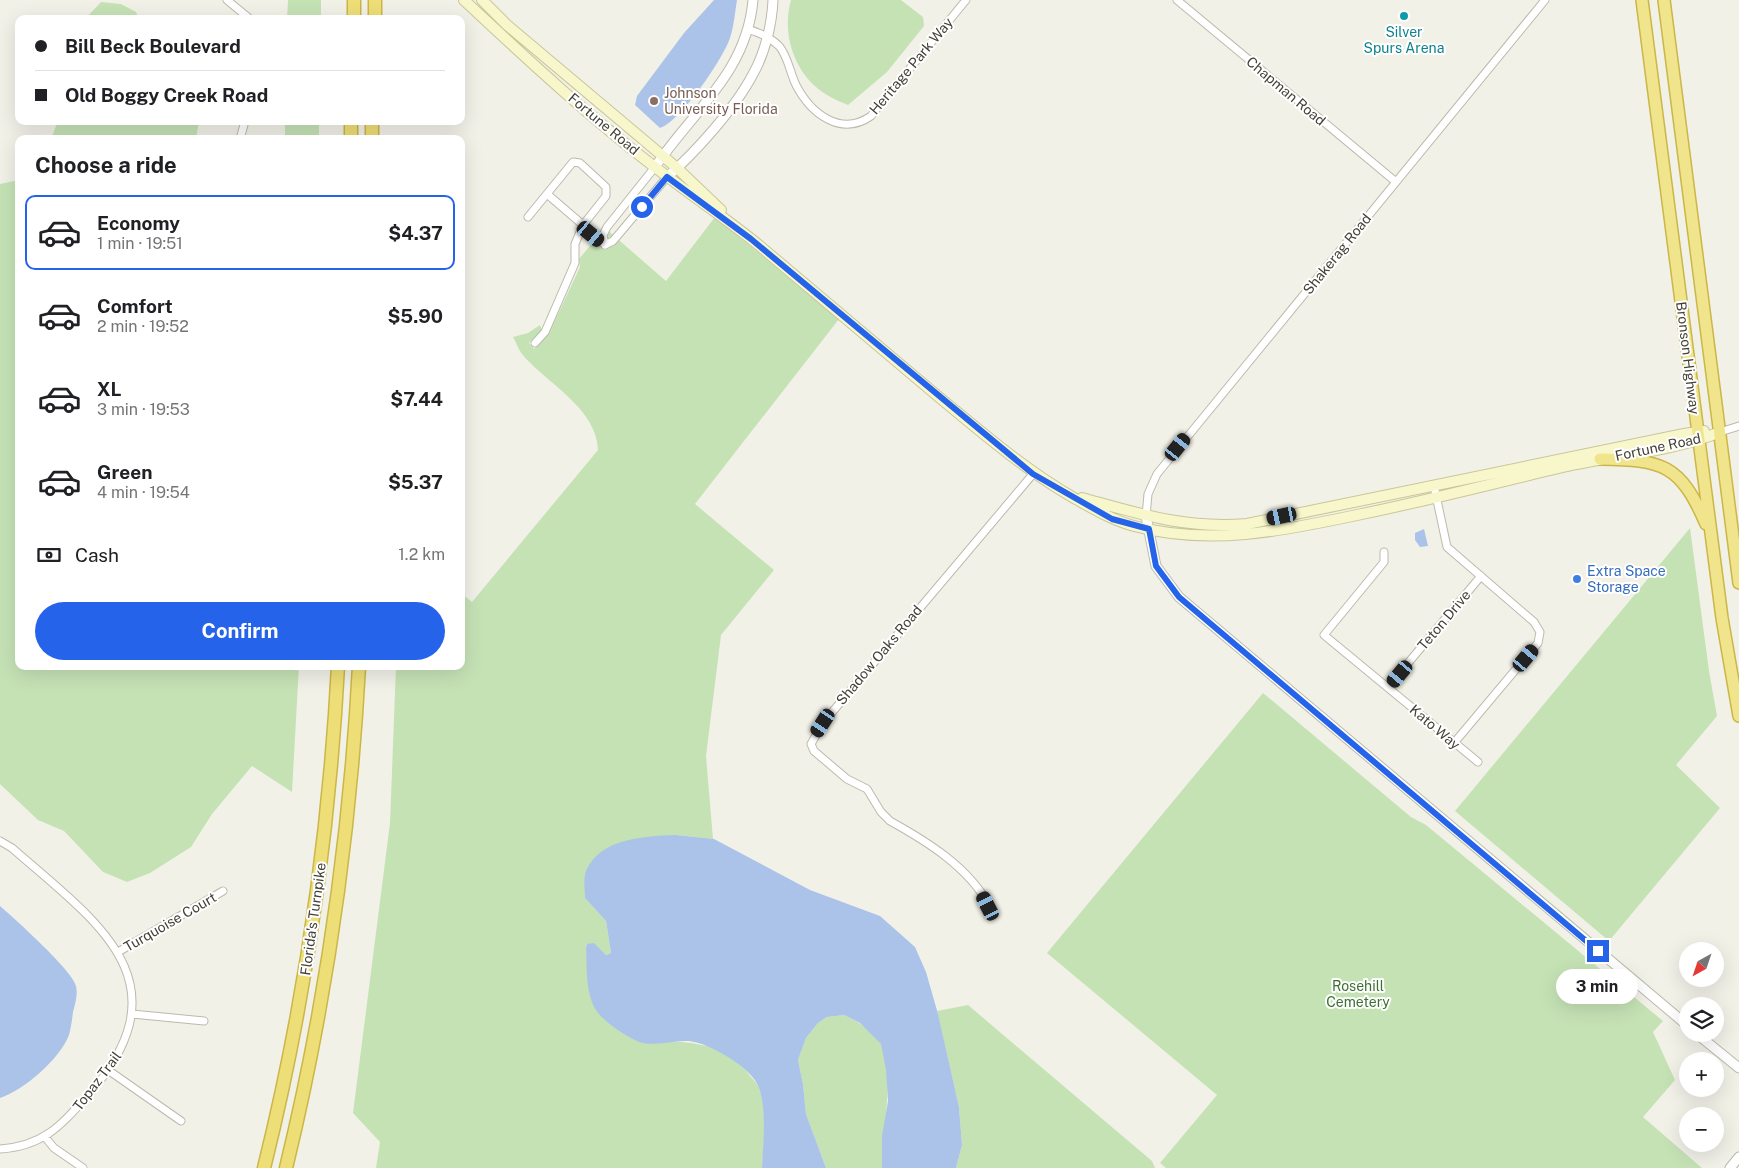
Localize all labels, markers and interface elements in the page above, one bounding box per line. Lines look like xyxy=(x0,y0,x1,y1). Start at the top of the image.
marker: Silver Spurs Arena xyxy=(1398,10,1410,22)
street label: Heritage Park Way xyxy=(866,14,956,118)
place label: Silver Spurs Arena xyxy=(1364,24,1444,56)
text: Bill Beck Boulevard xyxy=(65,35,241,57)
street label: Chapman Road xyxy=(1243,53,1329,129)
text: Old Boggy Creek Road xyxy=(65,84,268,106)
place label: Johnson University Florida xyxy=(664,85,778,117)
street label: Fortune Road xyxy=(565,90,643,158)
marker: Johnson University Florida xyxy=(648,95,660,107)
text: Choose a ride xyxy=(35,152,177,178)
route start xyxy=(631,196,653,218)
icon: car xyxy=(37,210,82,255)
street label: Shakerag Road xyxy=(1300,211,1374,297)
text: Economy xyxy=(97,212,180,234)
car xyxy=(574,219,607,249)
text: $4.37 xyxy=(388,222,443,244)
text: 1 min · 19:51 xyxy=(97,234,183,253)
icon: car xyxy=(37,293,82,338)
text: Comfort xyxy=(97,295,173,317)
street label: Bronson Highway xyxy=(1673,301,1703,416)
text: $5.90 xyxy=(387,305,443,327)
text: 2 min · 19:52 xyxy=(97,317,189,336)
icon: car xyxy=(37,376,82,421)
text: XL xyxy=(97,378,122,400)
text: $7.44 xyxy=(390,388,443,410)
text: 3 min · 19:53 xyxy=(97,400,190,419)
street label: Fortune Road xyxy=(1614,430,1702,464)
car xyxy=(1162,431,1193,463)
icon: car xyxy=(37,459,82,504)
text: Green xyxy=(97,461,152,483)
text: $5.37 xyxy=(388,471,443,493)
text: 4 min · 19:54 xyxy=(97,483,190,502)
car xyxy=(1265,506,1298,526)
icon: cash xyxy=(35,541,63,569)
text: Cash xyxy=(75,544,119,566)
text: 1.2 km xyxy=(398,545,445,564)
place label: Extra Space Storage xyxy=(1587,563,1666,595)
marker: Extra Space Storage xyxy=(1571,573,1583,585)
street label: Teton Drive xyxy=(1414,587,1474,653)
button: Confirm xyxy=(35,602,445,660)
street label: Shadow Oaks Road xyxy=(833,602,925,708)
car xyxy=(1510,642,1541,674)
car xyxy=(1384,658,1415,690)
street label: Kato Way xyxy=(1407,701,1464,753)
car xyxy=(808,706,837,740)
street label: Florida's Turnpike xyxy=(297,861,329,977)
street label: Turquoise Court xyxy=(121,889,219,955)
car xyxy=(974,889,1001,923)
route end xyxy=(1587,940,1609,962)
north arrow xyxy=(1679,942,1724,988)
map controls xyxy=(1679,942,1724,1152)
callout: 3 min xyxy=(1557,968,1639,1004)
text: 3 min xyxy=(1576,977,1618,996)
park label: Rosehill Cemetery xyxy=(1326,978,1390,1010)
button: layers xyxy=(1679,997,1724,1042)
street label: Topaz Trail xyxy=(70,1048,124,1114)
button: + xyxy=(1679,1052,1724,1097)
button: − xyxy=(1679,1107,1724,1152)

